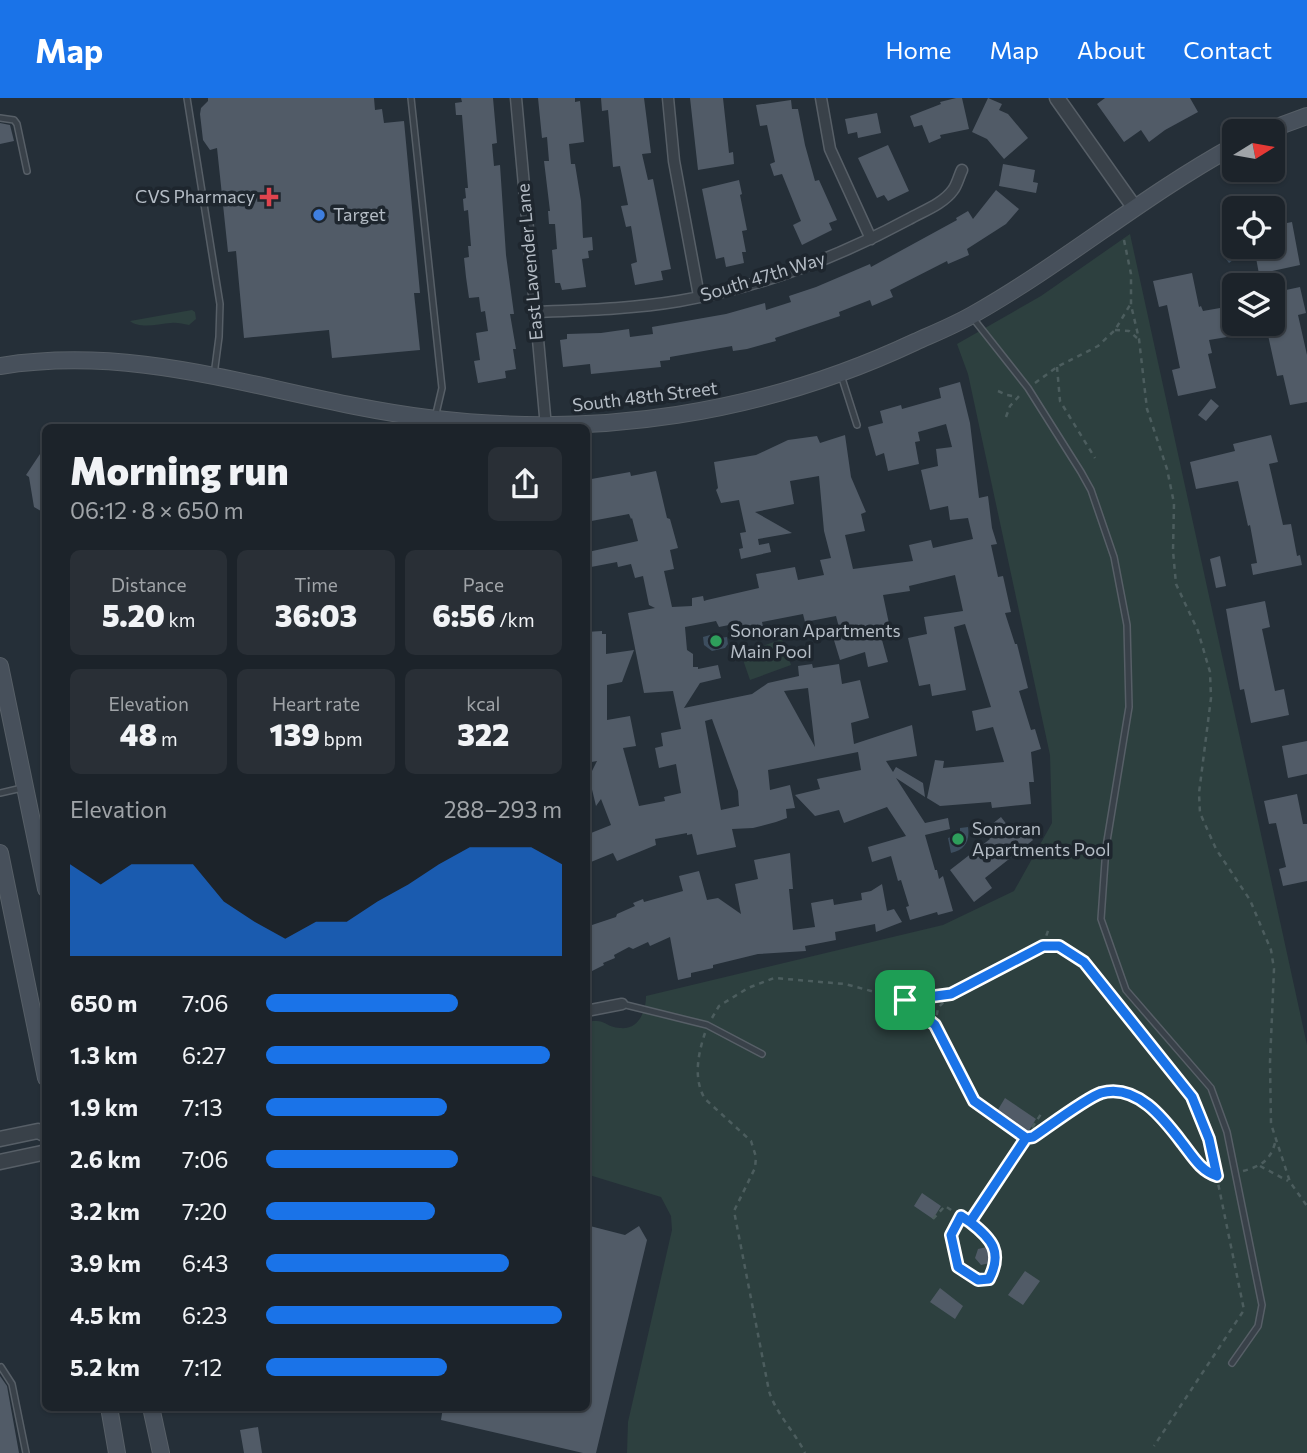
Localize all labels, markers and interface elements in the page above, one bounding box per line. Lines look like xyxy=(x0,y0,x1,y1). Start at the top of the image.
text: Map xyxy=(35,29,103,70)
text: Home xyxy=(886,35,952,64)
text: Map xyxy=(990,35,1039,64)
text: About xyxy=(1077,35,1145,64)
text: Contact xyxy=(1183,35,1272,64)
north arrow xyxy=(1222,119,1284,182)
map controls xyxy=(1222,119,1285,336)
street label: East Lavender Lane xyxy=(511,183,547,341)
place label: CVS Pharmacy xyxy=(135,185,255,207)
marker: CVS Pharmacy xyxy=(261,189,277,205)
button: locate xyxy=(1222,196,1285,259)
place label: Target xyxy=(333,203,386,225)
marker: Target xyxy=(311,207,327,223)
street label: South 47th Way xyxy=(698,247,828,305)
button: layers xyxy=(1222,273,1285,336)
street label: South 48th Street xyxy=(571,376,719,416)
text: Morning run xyxy=(70,446,289,493)
button: share xyxy=(488,447,562,521)
text: 06:12 · 8 × 650 m xyxy=(70,496,244,524)
text: Distance xyxy=(111,573,186,596)
text: Time xyxy=(294,573,338,596)
text: Pace xyxy=(463,573,504,596)
text: 5.20 xyxy=(102,596,165,633)
text: 36:03 xyxy=(275,596,357,633)
text: 6:56 xyxy=(432,596,496,633)
text: km xyxy=(165,608,195,631)
text: /km xyxy=(496,608,535,631)
place label: Sonoran Apartments Main Pool xyxy=(730,619,901,662)
marker: Sonoran Apartments Main Pool xyxy=(708,633,724,649)
text: Elevation xyxy=(109,692,189,715)
text: Heart rate xyxy=(272,692,360,715)
text: kcal xyxy=(466,692,500,715)
text: 48 xyxy=(120,715,157,752)
text: 139 xyxy=(269,715,320,752)
text: 322 xyxy=(457,715,509,752)
text: m xyxy=(157,727,177,750)
text: bpm xyxy=(320,727,363,750)
text: Elevation xyxy=(70,795,167,823)
text: 288–293 m xyxy=(444,795,562,823)
place label: Sonoran Apartments Pool xyxy=(972,817,1111,860)
marker: Sonoran Apartments Pool xyxy=(950,831,966,847)
pin xyxy=(875,970,935,1030)
icon: arrive xyxy=(886,981,924,1019)
text: 650 m xyxy=(70,989,137,1017)
text: 7:06 xyxy=(182,989,229,1017)
text: 1.3 km xyxy=(70,1041,138,1069)
text: 6:27 xyxy=(182,1041,226,1069)
text: 1.9 km xyxy=(70,1093,138,1121)
text: 7:13 xyxy=(182,1093,223,1121)
text: 2.6 km xyxy=(70,1145,141,1173)
text: 7:06 xyxy=(182,1145,229,1173)
text: 3.2 km xyxy=(70,1197,140,1225)
text: 7:20 xyxy=(182,1197,227,1225)
text: 3.9 km xyxy=(70,1249,141,1277)
text: 6:43 xyxy=(182,1249,228,1277)
text: 4.5 km xyxy=(70,1301,141,1329)
text: 6:23 xyxy=(182,1301,227,1329)
text: 5.2 km xyxy=(70,1353,140,1381)
text: 7:12 xyxy=(182,1353,222,1381)

